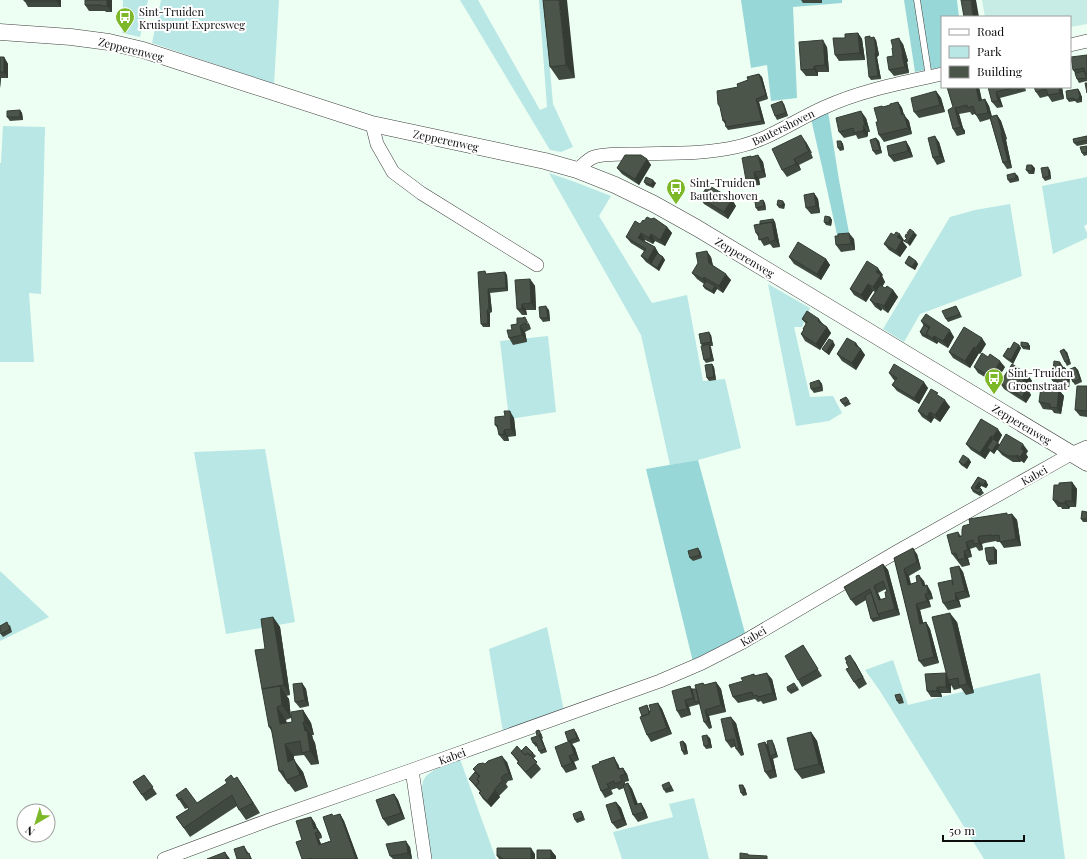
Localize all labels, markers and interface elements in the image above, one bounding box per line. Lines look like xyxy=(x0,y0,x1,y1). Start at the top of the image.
place label: Sint-Truiden Kruispunt Expresweg xyxy=(139,4,245,32)
bus stop icon: Sint-Truiden Kruispunt Expresweg xyxy=(114,6,136,34)
legend xyxy=(941,16,1071,88)
text: Road xyxy=(977,23,1004,39)
street label: Zepperenweg xyxy=(97,34,165,64)
text: Park xyxy=(977,43,1002,59)
text: Building xyxy=(977,63,1023,79)
street label: Bautershoven xyxy=(749,105,817,149)
street label: Zepperenweg xyxy=(412,126,480,154)
place label: Sint-Truiden Bautershoven xyxy=(690,175,758,203)
bus stop icon: Sint-Truiden Bautershoven xyxy=(665,177,687,205)
street label: Zepperenweg xyxy=(712,233,778,281)
place label: Sint-Truiden Groenstraat xyxy=(1008,365,1073,393)
bus stop icon: Sint-Truiden Groenstraat xyxy=(983,367,1005,395)
street label: Zepperenweg xyxy=(989,400,1055,448)
street label: Kabei xyxy=(1018,462,1050,488)
street label: Kabei xyxy=(737,623,769,649)
street label: Kabei xyxy=(436,744,468,768)
north arrow xyxy=(16,803,56,843)
scale bar xyxy=(943,817,1024,843)
text: 50 m xyxy=(949,822,975,838)
text: N xyxy=(22,823,37,840)

